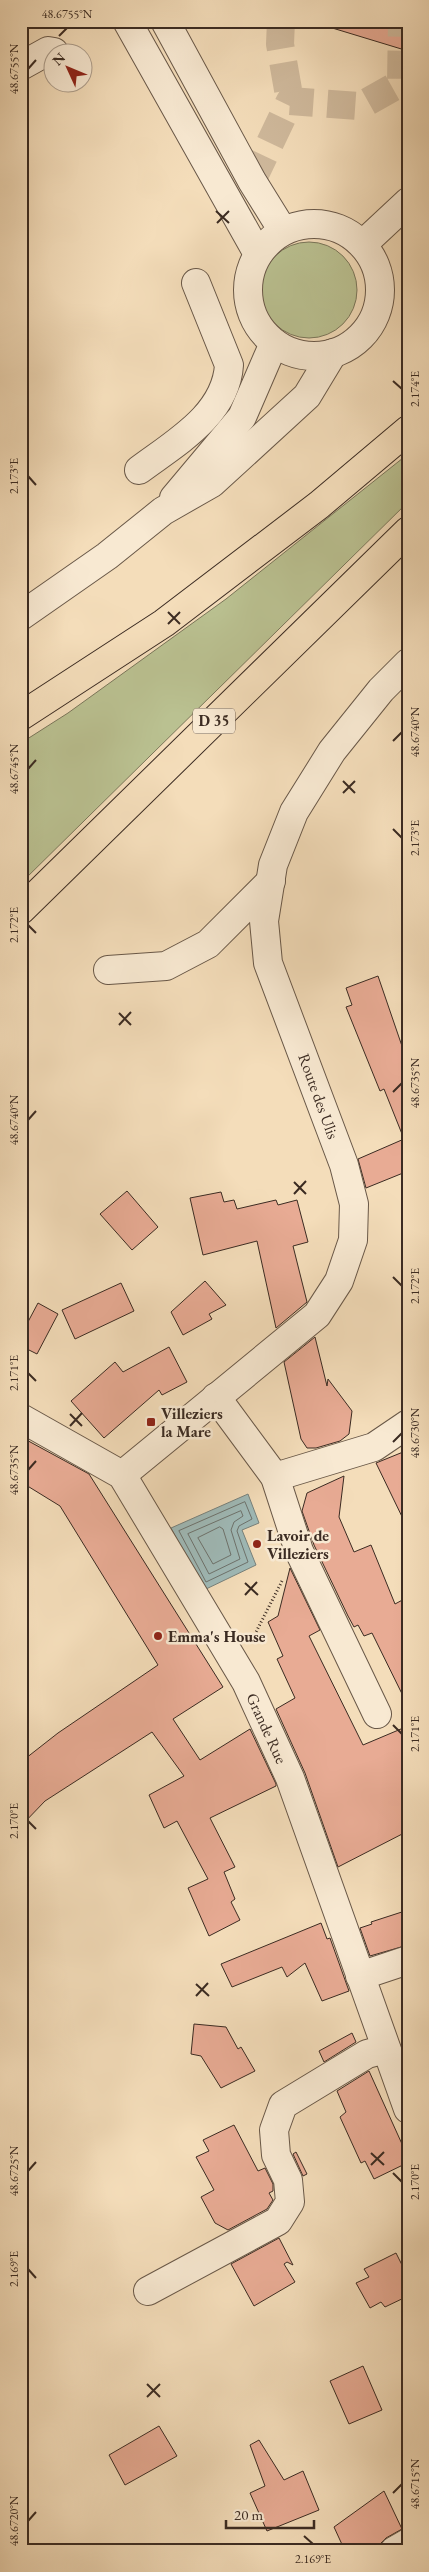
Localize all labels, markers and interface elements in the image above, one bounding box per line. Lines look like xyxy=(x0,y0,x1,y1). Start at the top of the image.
text: 48.6755°N xyxy=(42,6,93,22)
north arrow xyxy=(42,42,92,92)
text: 48.6755°N xyxy=(6,43,22,94)
text: N xyxy=(48,48,70,69)
text: 2.174°E xyxy=(407,371,423,407)
text: 2.173°E xyxy=(6,458,22,494)
text: 48.6740°N xyxy=(407,706,423,757)
road number: D 35 xyxy=(193,708,235,734)
text: 48.6745°N xyxy=(6,743,22,794)
text: 2.173°E xyxy=(407,820,423,856)
text: 2.172°E xyxy=(6,907,22,943)
street label: Route des Ulis xyxy=(293,1050,344,1142)
text: 48.6735°N xyxy=(407,1057,423,1108)
text: 48.6740°N xyxy=(6,1094,22,1145)
text: 2.172°E xyxy=(407,1268,423,1304)
text: 2.171°E xyxy=(6,1355,22,1391)
place label: Villeziers la Mare xyxy=(161,1403,223,1442)
text: 48.6730°N xyxy=(407,1407,423,1458)
marker: Villeziers la Mare xyxy=(145,1416,157,1428)
text: 48.6735°N xyxy=(6,1444,22,1495)
place label: Lavoir de Villeziers xyxy=(267,1525,329,1564)
marker: Lavoir de Villeziers xyxy=(251,1538,263,1550)
place label: Emma's House xyxy=(168,1626,266,1647)
marker: Emma's House xyxy=(152,1630,164,1642)
street label: Grande Rue xyxy=(241,1690,292,1767)
text: 2.171°E xyxy=(407,1716,423,1752)
text: 2.170°E xyxy=(6,1803,22,1839)
text: 48.6725°N xyxy=(6,2145,22,2196)
text: 2.170°E xyxy=(407,2164,423,2200)
text: 2.169°E xyxy=(6,2251,22,2287)
text: 48.6715°N xyxy=(407,2458,423,2509)
text: 48.6720°N xyxy=(6,2495,22,2546)
scale bar xyxy=(226,2497,314,2529)
text: 20 m xyxy=(234,2505,263,2524)
text: 2.169°E xyxy=(295,2551,331,2567)

